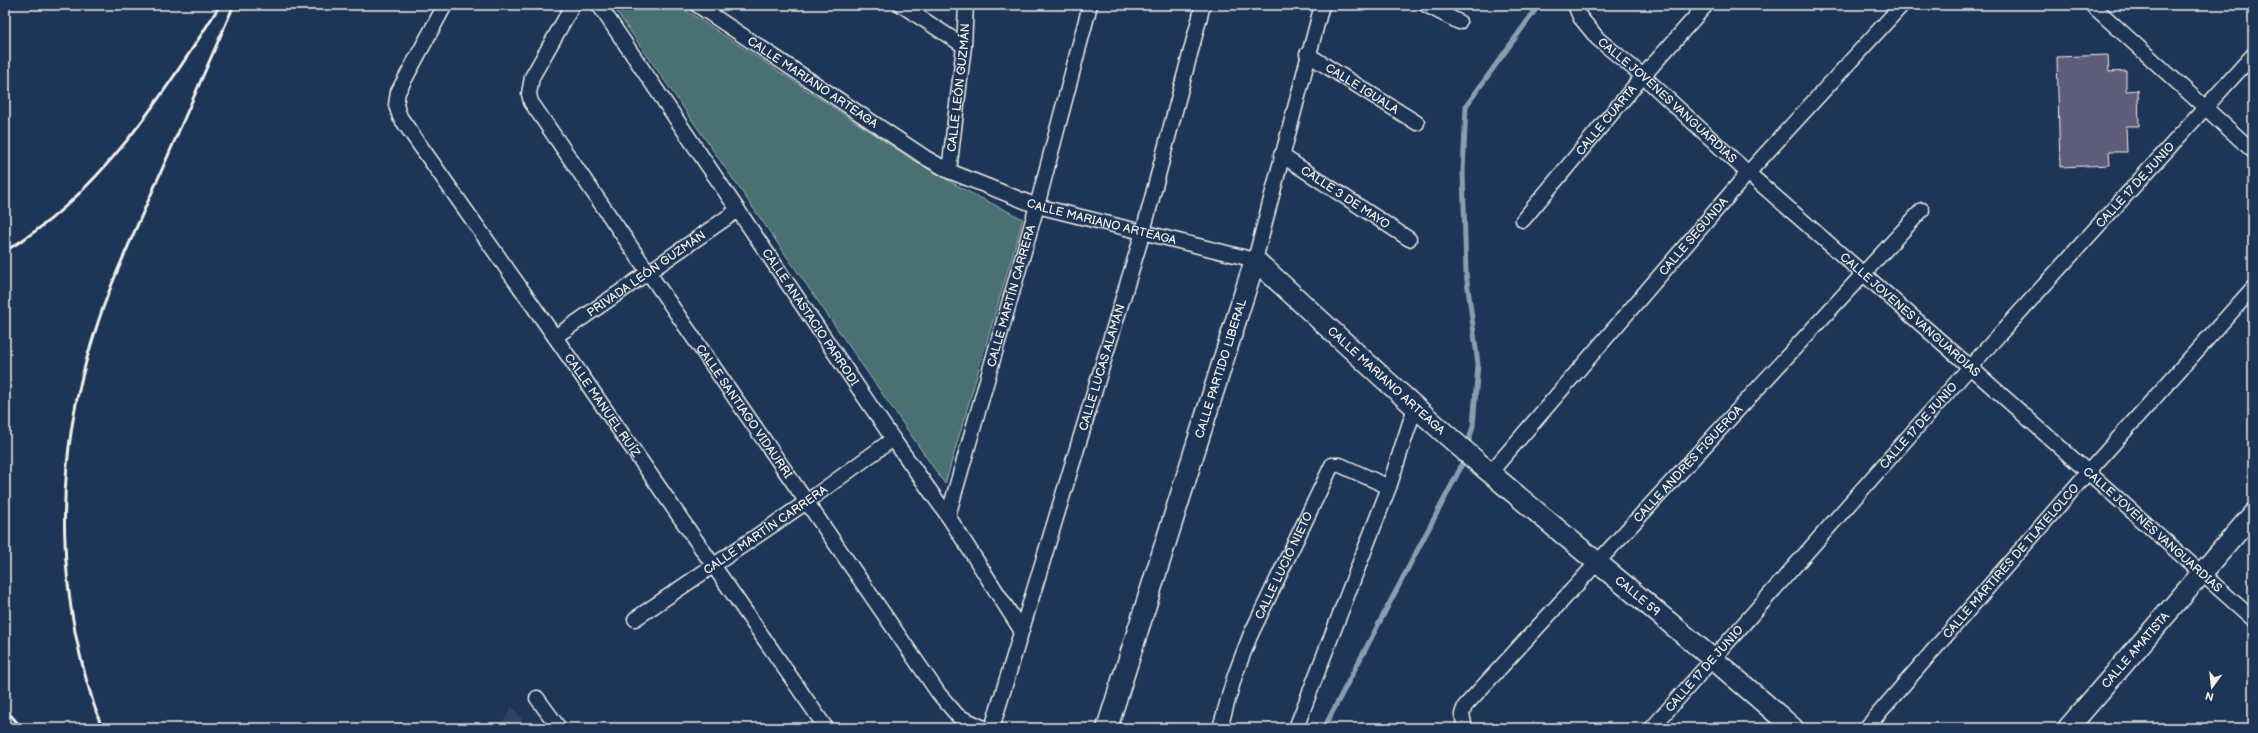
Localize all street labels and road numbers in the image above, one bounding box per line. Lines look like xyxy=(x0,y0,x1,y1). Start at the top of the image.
street label: CALLE LEÓN GUZMÁN xyxy=(944,23,973,153)
street label: CALLE MARIANO ARTEAGA xyxy=(744,34,881,132)
street label: CALLE JOVENES VANGUARDIAS xyxy=(1594,35,1740,167)
street label: CALLE IGUALA xyxy=(1322,60,1402,118)
street label: CALLE CUARTA xyxy=(1573,82,1641,159)
street label: CALLE 17 DE JUNIO xyxy=(2093,139,2178,231)
street label: CALLE 3 DE MAYO xyxy=(1298,163,1393,232)
street label: CALLE SEGUNDA xyxy=(1656,194,1732,279)
street label: CALLE MARIANO ARTEAGA xyxy=(1024,196,1178,248)
street label: CALLE MARTÍN CARRERA xyxy=(984,223,1039,369)
street label: PRIVADA LEÓN GUZMÁN xyxy=(584,228,709,320)
street label: CALLE ANASTACIO PARRODI xyxy=(758,246,862,389)
street label: CALLE JOVENES VANGUARDIAS xyxy=(1837,250,1983,380)
street label: CALLE PARTIDO LIBERAL xyxy=(1192,297,1250,440)
street label: CALLE LUCAS ALAMÁN xyxy=(1076,302,1129,433)
street label: CALLE MARIANO ARTEAGA xyxy=(1324,324,1448,439)
street label: CALLE SANTIAGO VIDAURRI xyxy=(692,342,795,482)
street label: CALLE MANUEL RUÍZ xyxy=(561,351,644,461)
street label: CALLE 17 DE JUNIO xyxy=(1877,380,1961,472)
street label: CALLE ANDRÉS FIGUEROA xyxy=(1631,402,1747,526)
street label: CALLE JOVENES VANGUARDIAS xyxy=(2080,464,2225,596)
street label: CALLE MÁRTIRES DE TLATELOLCO xyxy=(1940,481,2082,642)
street label: CALLE MARTÍN CARRERA xyxy=(701,482,831,578)
street label: CALLE LUCIO NIETO xyxy=(1252,510,1316,622)
street label: CALLE 59 xyxy=(1611,573,1663,620)
street label: CALLE AMATISTA xyxy=(2099,609,2173,692)
street label: CALLE 17 DE JUNIO xyxy=(1662,623,1747,715)

